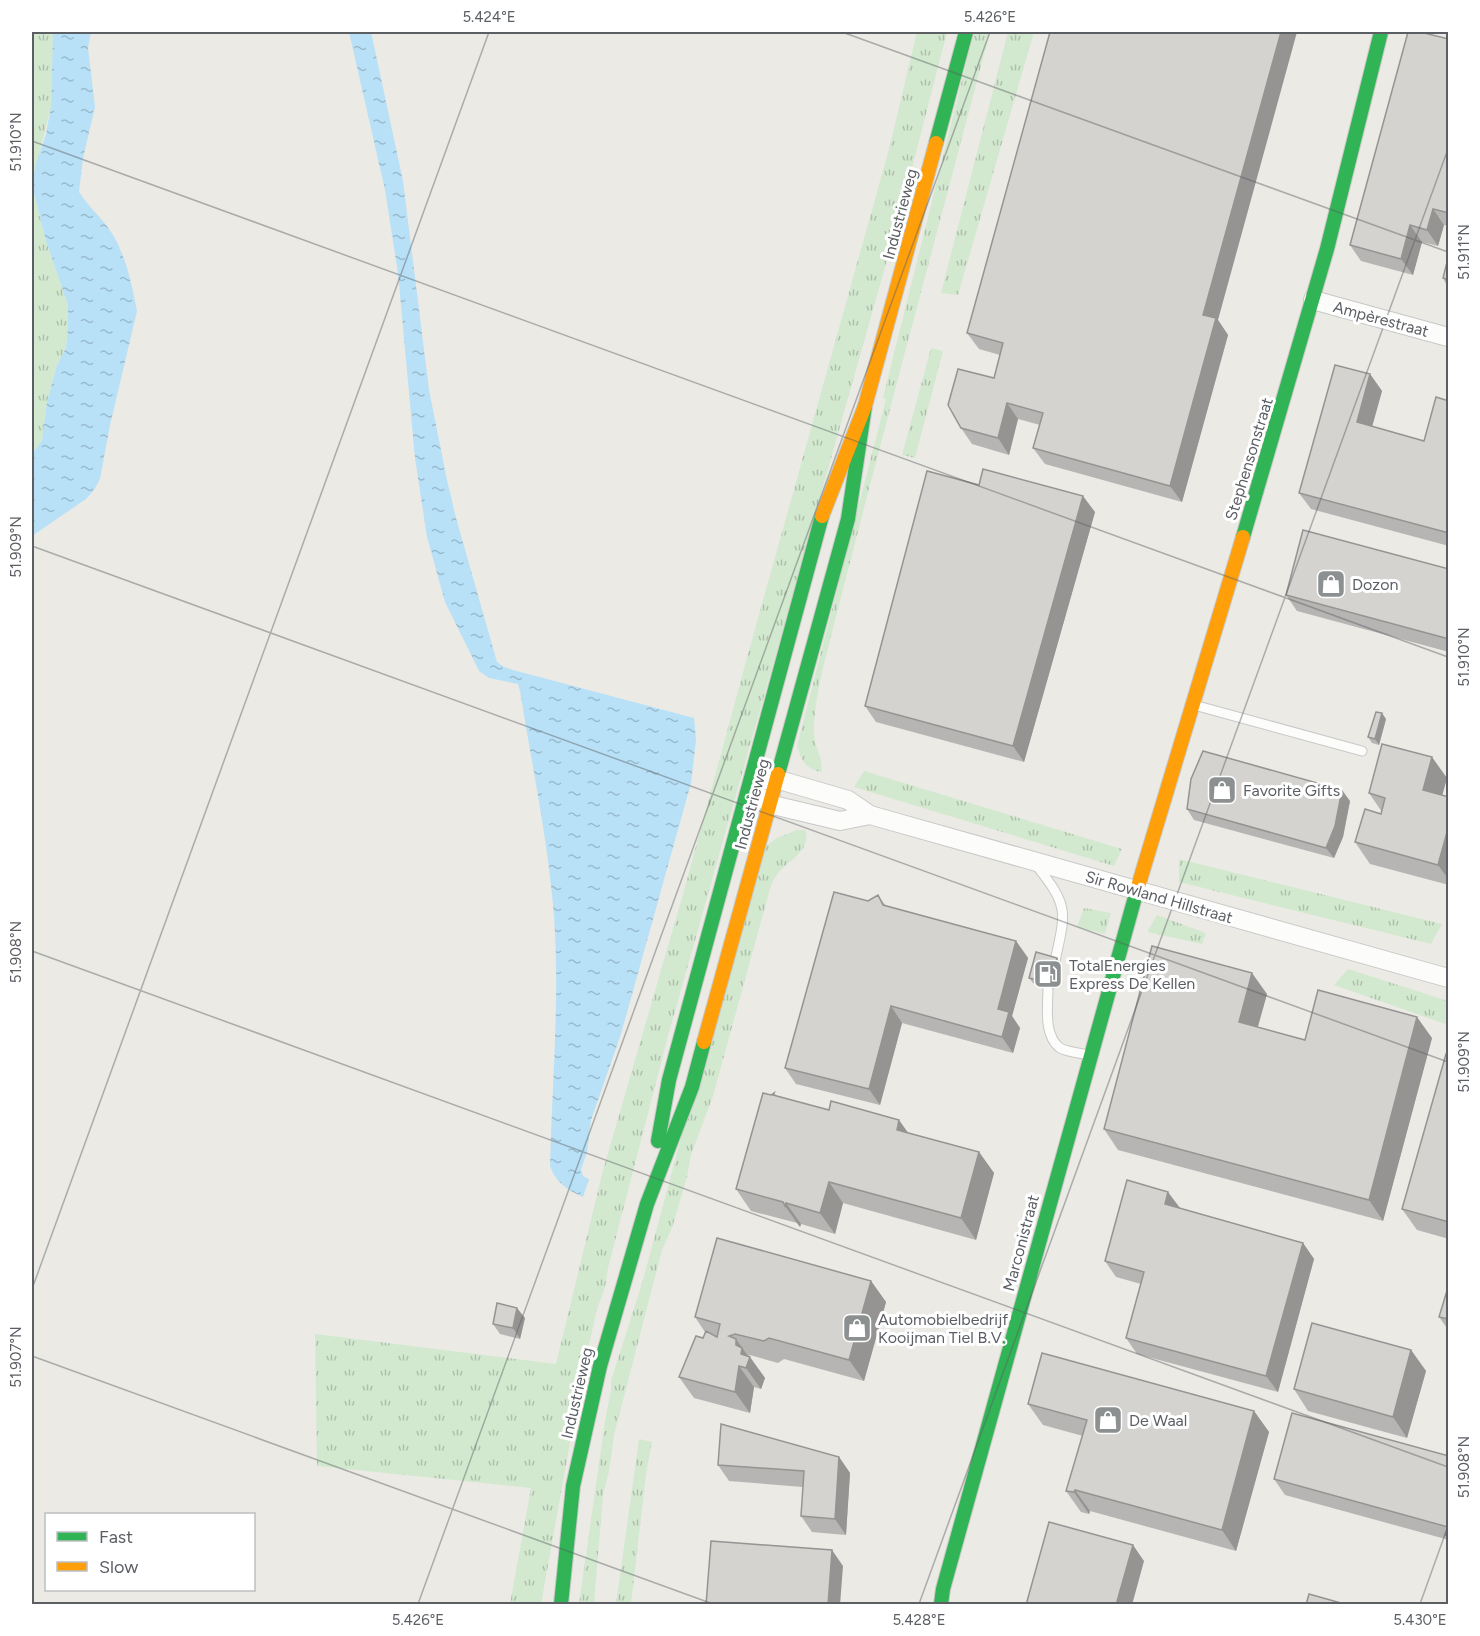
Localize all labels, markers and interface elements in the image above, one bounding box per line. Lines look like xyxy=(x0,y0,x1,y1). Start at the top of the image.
text: 5.424°E xyxy=(462,8,516,26)
text: 5.426°E xyxy=(964,8,1016,26)
text: 51.910°N xyxy=(7,112,25,172)
street label: Industrieweg xyxy=(879,167,921,261)
text: 51.911°N xyxy=(1455,224,1473,280)
street label: Ampèrestraat xyxy=(1331,297,1431,341)
street label: Stephensonstraat xyxy=(1221,395,1277,523)
text: 51.909°N xyxy=(7,516,25,578)
shop icon: Dozon xyxy=(1315,568,1347,600)
place label: Dozon xyxy=(1352,575,1398,594)
text: 51.910°N xyxy=(1455,627,1473,687)
street label: Industrieweg xyxy=(731,757,773,851)
shop icon: Favorite Gifts xyxy=(1206,774,1238,806)
place label: Favorite Gifts xyxy=(1243,781,1340,800)
street label: Sir Rowland Hillstraat xyxy=(1083,867,1235,927)
text: 51.908°N xyxy=(7,921,25,983)
place label: TotalEnergies Express De Kellen xyxy=(1069,956,1195,993)
fuel station icon: TotalEnergies Express De Kellen xyxy=(1032,958,1064,990)
text: 51.909°N xyxy=(1455,1031,1473,1093)
street label: Marconistraat xyxy=(999,1193,1043,1293)
place label: Automobielbedrijf Kooijman Tiel B.V. xyxy=(878,1310,1008,1347)
shop icon: Automobielbedrijf Kooijman Tiel B.V. xyxy=(841,1312,873,1344)
text: 51.907°N xyxy=(7,1326,25,1388)
street label: Industrieweg xyxy=(557,1345,597,1441)
shop icon: De Waal xyxy=(1092,1404,1124,1436)
place label: De Waal xyxy=(1129,1411,1187,1430)
text: 51.908°N xyxy=(1455,1436,1473,1498)
legend xyxy=(45,1513,255,1591)
text: Fast xyxy=(99,1526,133,1548)
text: Slow xyxy=(99,1556,138,1578)
text: 5.426°E xyxy=(392,1611,444,1629)
text: 5.428°E xyxy=(892,1611,946,1629)
text: 5.430°E xyxy=(1393,1611,1447,1629)

